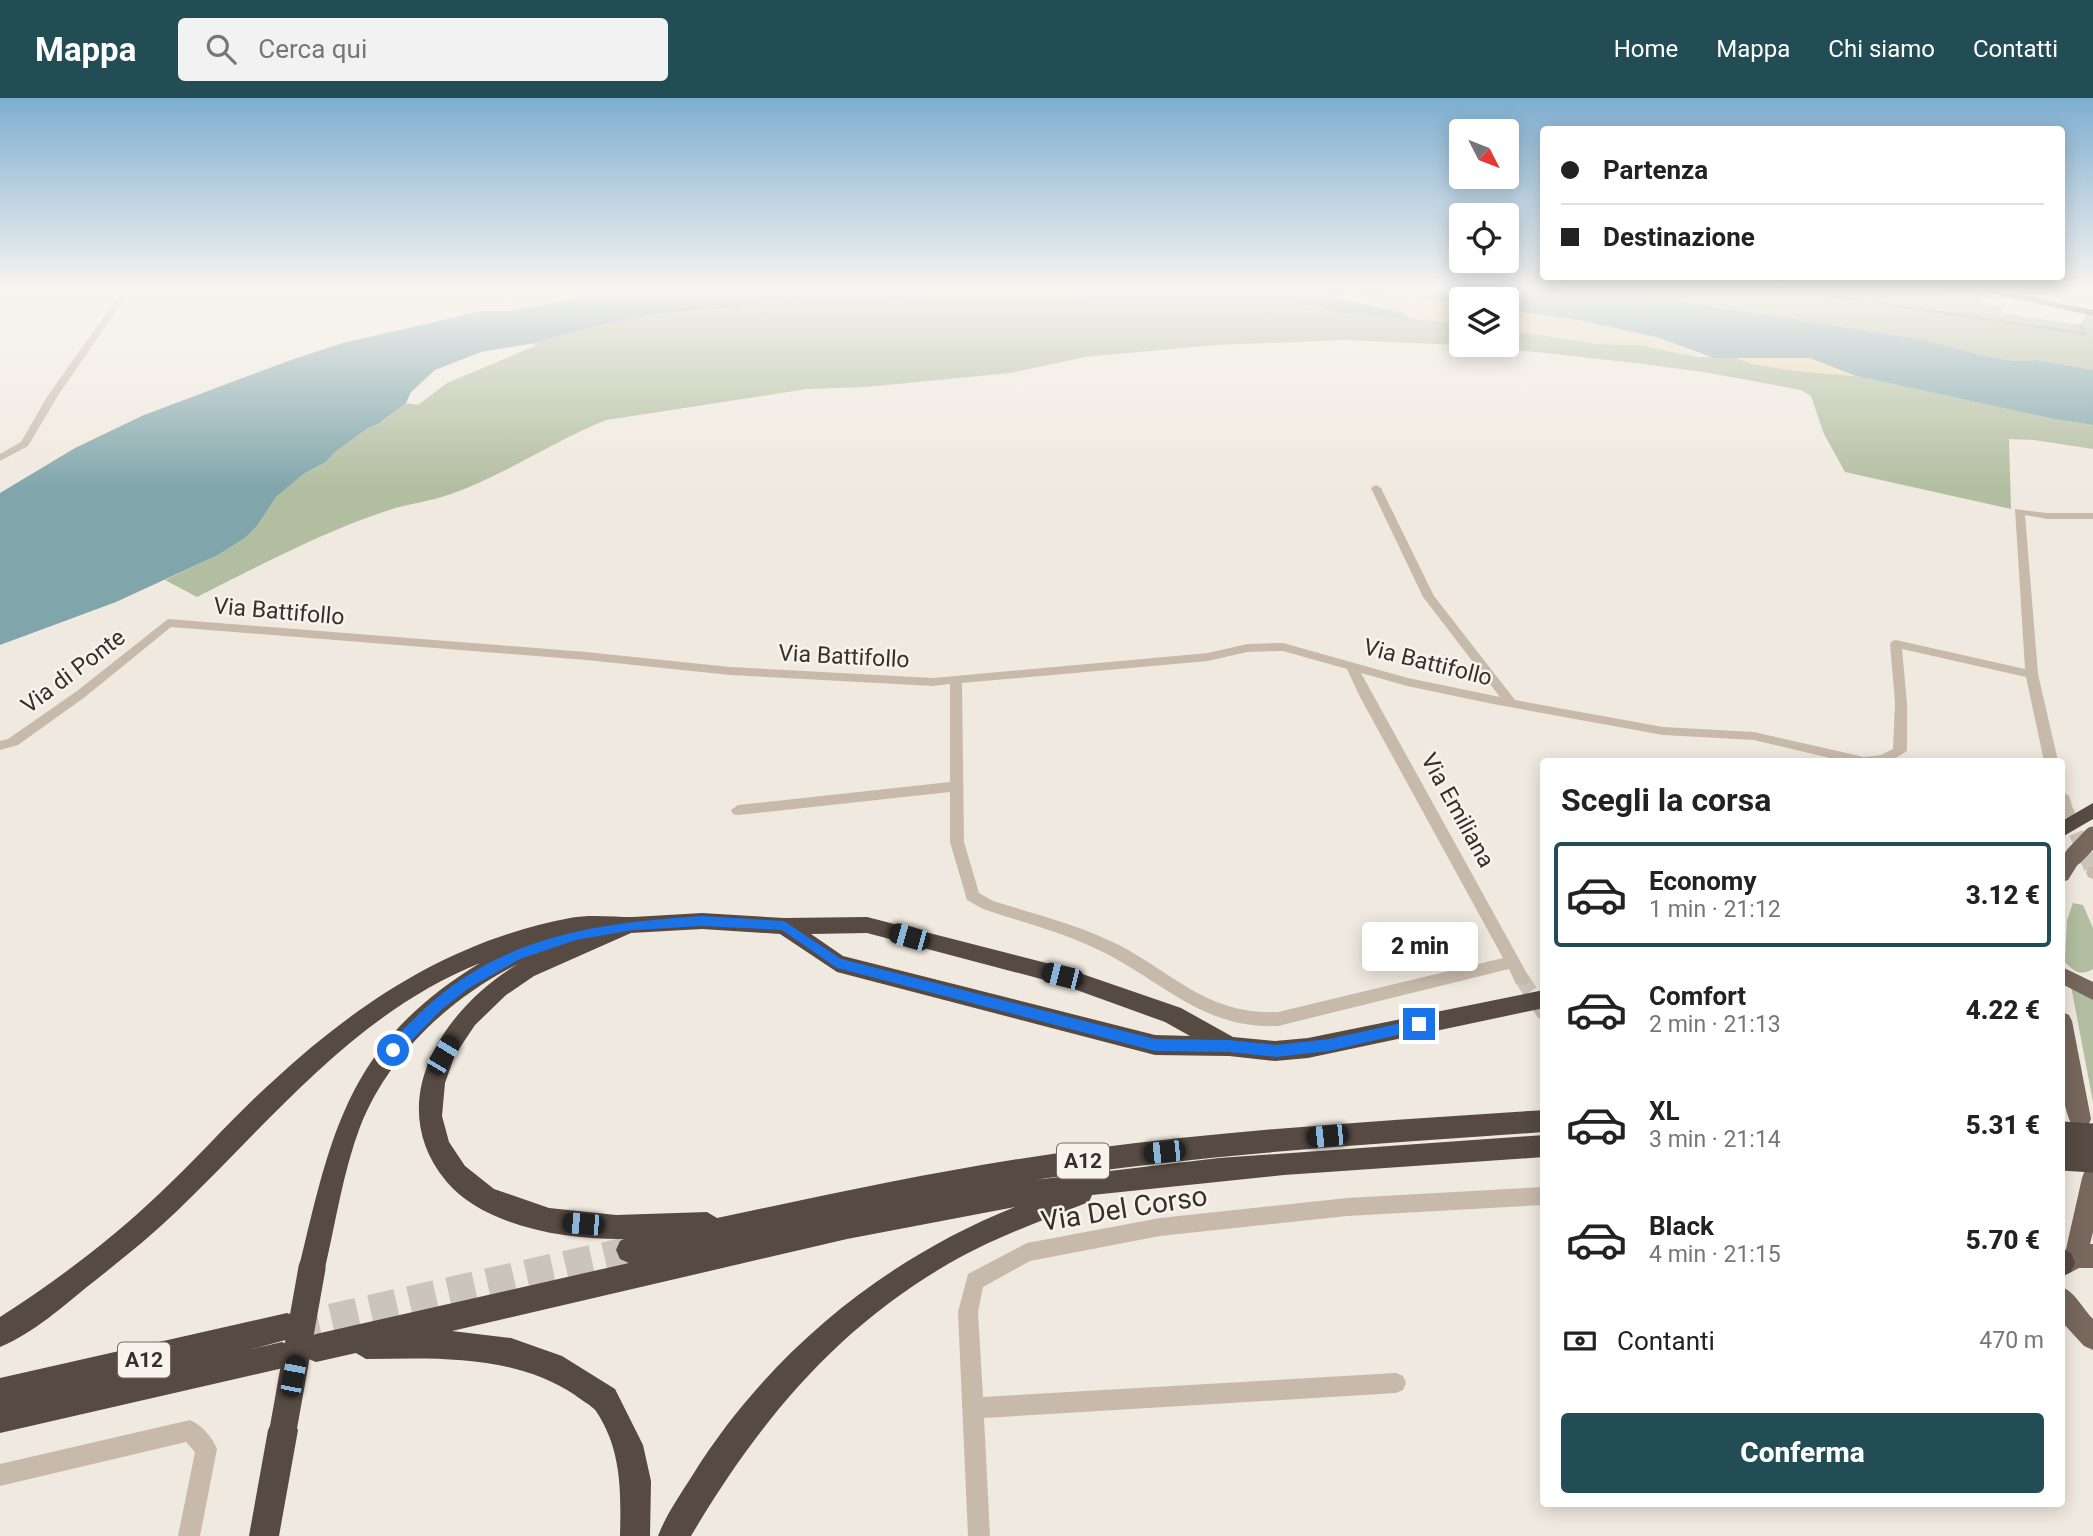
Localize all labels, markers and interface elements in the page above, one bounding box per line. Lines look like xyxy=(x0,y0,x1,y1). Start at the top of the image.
search box xyxy=(178,18,668,81)
text: Mappa xyxy=(35,30,136,69)
icon: search xyxy=(202,30,240,68)
text: Cerca qui xyxy=(258,34,367,64)
text: Home xyxy=(1614,35,1678,63)
text: Mappa xyxy=(1716,35,1790,63)
text: Chi siamo xyxy=(1828,35,1935,63)
text: Contatti xyxy=(1973,35,2058,63)
north arrow xyxy=(1449,119,1519,189)
map controls xyxy=(1449,119,1519,357)
text: Partenza xyxy=(1603,155,1708,185)
button: locate xyxy=(1449,203,1519,273)
text: Destinazione xyxy=(1603,222,1755,252)
button: layers xyxy=(1449,287,1519,357)
street label: Via Battifollo xyxy=(212,592,346,631)
street label: Via di Ponte xyxy=(16,624,130,719)
street label: Via Battifollo xyxy=(1361,633,1495,691)
street label: Via Battifollo xyxy=(778,640,910,673)
street label: Via Emiliana xyxy=(1415,749,1500,872)
text: Scegli la corsa xyxy=(1561,781,1771,819)
icon: car xyxy=(1565,863,1628,926)
text: Economy xyxy=(1649,866,1756,896)
text: 3.12 € xyxy=(1966,880,2040,910)
text: 1 min · 21:12 xyxy=(1649,896,1781,923)
car xyxy=(886,921,933,953)
callout: 2 min xyxy=(1361,922,1477,972)
text: 2 min xyxy=(1391,933,1449,960)
car xyxy=(1040,961,1085,991)
icon: car xyxy=(1565,978,1628,1041)
text: Comfort xyxy=(1649,981,1746,1011)
text: 4.22 € xyxy=(1966,995,2040,1025)
route end xyxy=(1403,1008,1435,1040)
text: 2 min · 21:13 xyxy=(1649,1011,1781,1038)
car xyxy=(424,1032,463,1078)
route start xyxy=(377,1034,409,1066)
icon: car xyxy=(1565,1093,1628,1156)
text: XL xyxy=(1649,1096,1680,1126)
text: 5.31 € xyxy=(1966,1110,2040,1140)
car xyxy=(1306,1123,1349,1149)
text: 3 min · 21:14 xyxy=(1649,1126,1781,1153)
car xyxy=(1143,1139,1186,1165)
road number: A12 xyxy=(1057,1144,1109,1178)
street label: Via Del Corso xyxy=(1039,1179,1210,1238)
icon: car xyxy=(1565,1208,1628,1271)
text: Black xyxy=(1649,1211,1714,1241)
car xyxy=(562,1212,605,1236)
text: 5.70 € xyxy=(1966,1225,2040,1255)
text: 4 min · 21:15 xyxy=(1649,1241,1781,1268)
icon: cash xyxy=(1561,1322,1599,1360)
text: Contanti xyxy=(1617,1326,1715,1356)
text: 470 m xyxy=(1979,1327,2044,1354)
road number: A12 xyxy=(118,1342,170,1378)
car xyxy=(279,1353,308,1399)
button: Conferma xyxy=(1561,1413,2044,1493)

